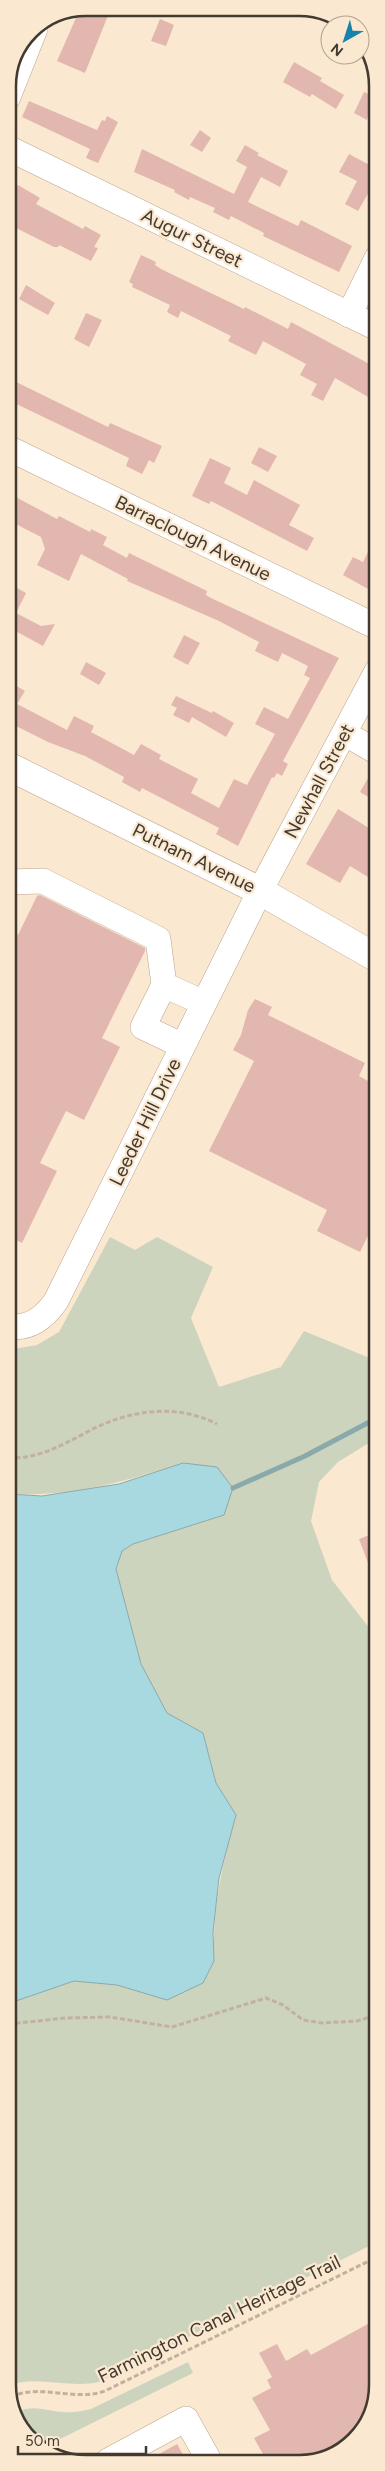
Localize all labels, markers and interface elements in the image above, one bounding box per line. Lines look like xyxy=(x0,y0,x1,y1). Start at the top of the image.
north arrow xyxy=(320,15,370,65)
text: N xyxy=(328,40,347,60)
street label: Augur Street xyxy=(138,204,246,272)
street label: Barraclough Avenue xyxy=(111,490,275,586)
street label: Newhall Street xyxy=(279,720,359,842)
street label: Putnam Avenue xyxy=(129,818,259,898)
street label: Leeder Hill Drive xyxy=(104,1055,186,1189)
street label: Farmington Canal Heritage Trail xyxy=(94,2250,344,2388)
scale bar xyxy=(18,2424,145,2456)
text: 50 m xyxy=(25,2432,60,2450)

